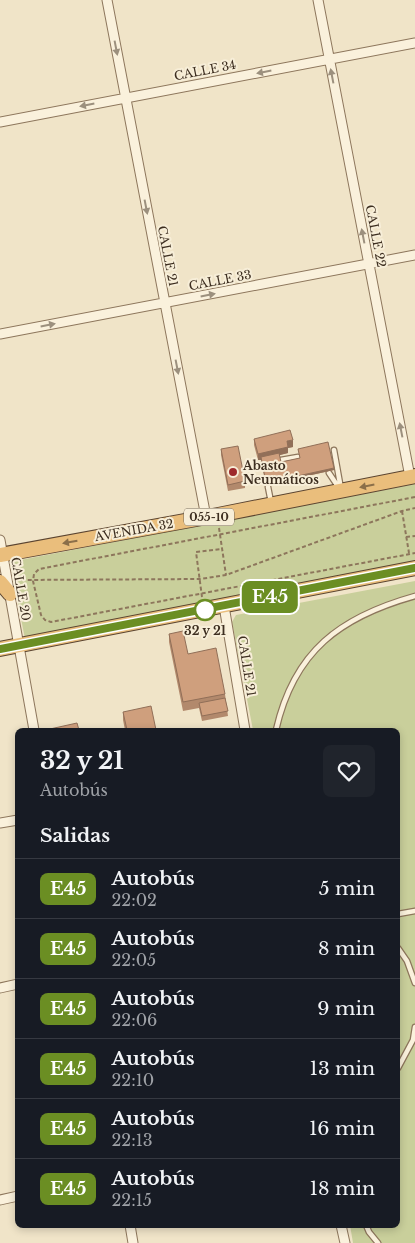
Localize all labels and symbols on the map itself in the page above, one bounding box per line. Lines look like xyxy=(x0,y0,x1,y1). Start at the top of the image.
one-way arrow xyxy=(112,40,120,56)
street label: CALLE 34 xyxy=(173,57,237,83)
one-way arrow xyxy=(256,68,272,76)
one-way arrow xyxy=(328,68,336,84)
one-way arrow xyxy=(79,102,95,110)
one-way arrow xyxy=(143,200,151,216)
street label: CALLE 22 xyxy=(363,204,389,268)
street label: CALLE 21 xyxy=(155,225,181,287)
one-way arrow xyxy=(359,227,367,243)
street label: CALLE 33 xyxy=(188,267,252,293)
one-way arrow xyxy=(200,290,216,298)
one-way arrow xyxy=(40,321,56,329)
one-way arrow xyxy=(173,359,181,375)
one-way arrow xyxy=(396,421,404,437)
place label: Abasto Neumáticos xyxy=(242,458,319,487)
marker: Abasto Neumáticos xyxy=(227,466,239,478)
one-way arrow xyxy=(359,482,375,490)
road number: 055-10 xyxy=(184,508,234,526)
street label: AVENIDA 32 xyxy=(93,516,174,544)
one-way arrow xyxy=(62,538,78,546)
street label: CALLE 20 xyxy=(8,556,34,622)
line badge: E45 xyxy=(241,581,299,613)
marker: 32 y 21 xyxy=(194,599,216,621)
place label: 32 y 21 xyxy=(184,623,226,638)
street label: CALLE 21 xyxy=(235,635,259,697)

